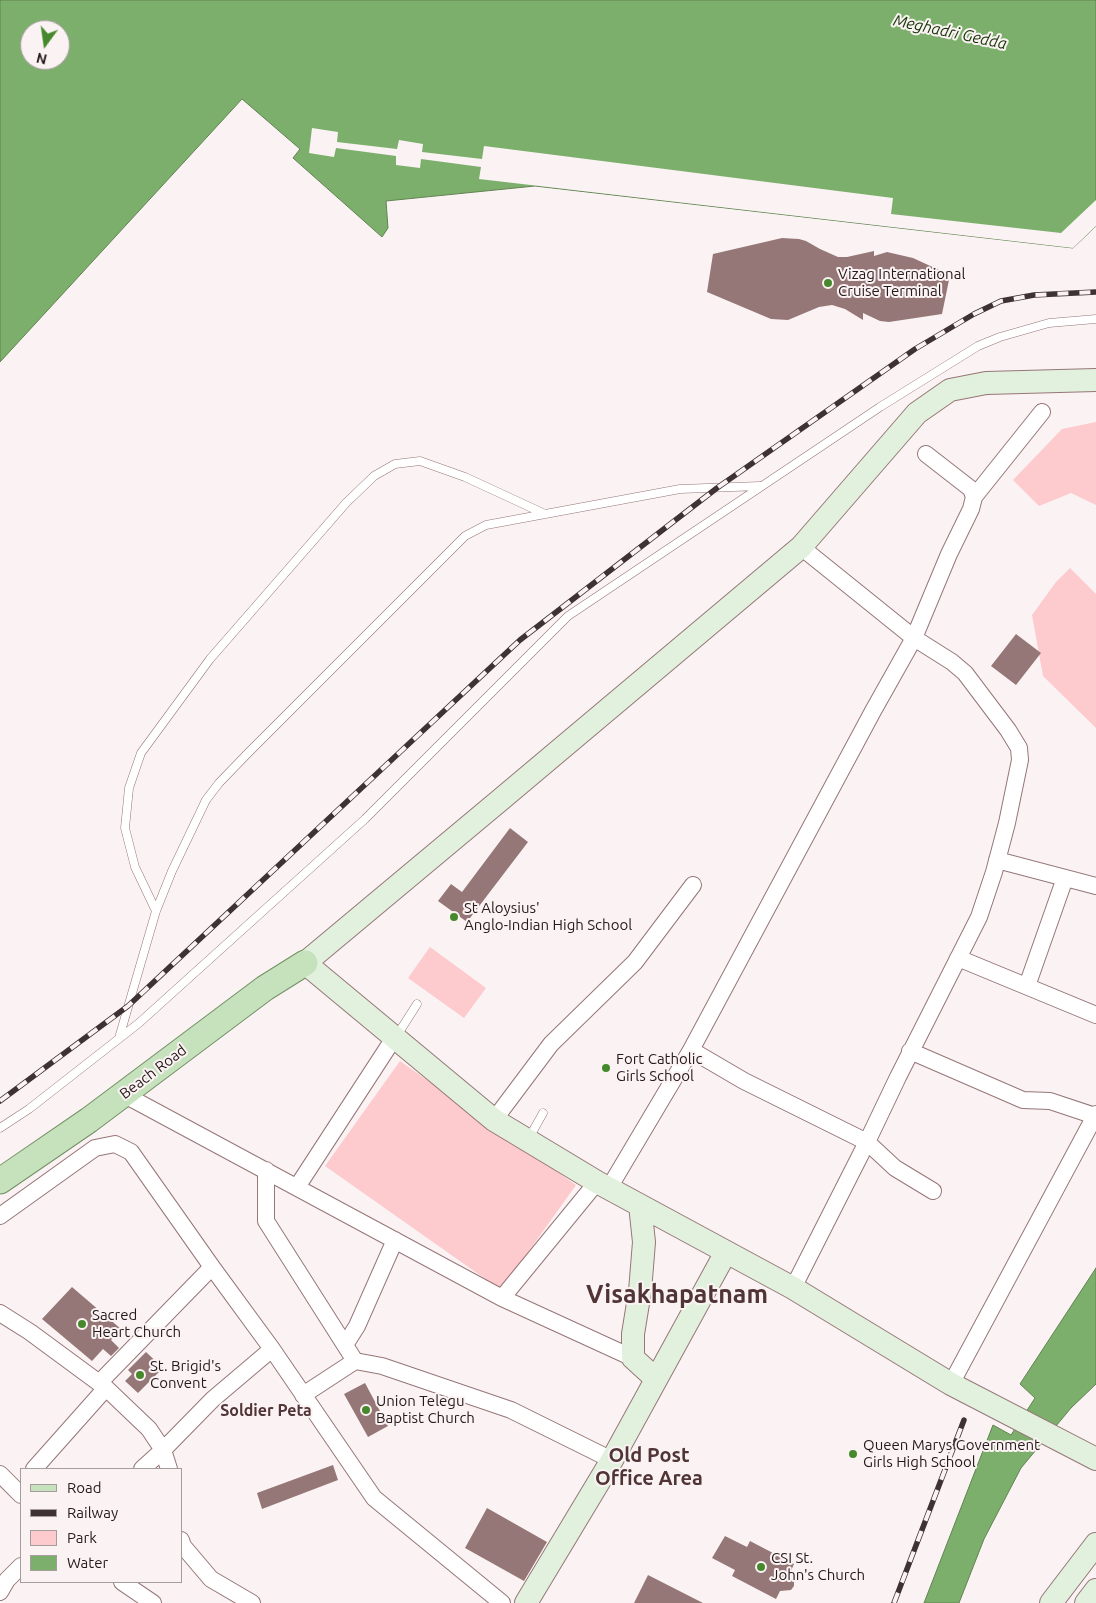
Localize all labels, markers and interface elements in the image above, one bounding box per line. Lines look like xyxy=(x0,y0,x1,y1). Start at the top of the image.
water label: Meghadri Gedda xyxy=(891,11,1009,53)
north arrow xyxy=(20,20,70,70)
text: N xyxy=(35,50,49,68)
place label: Vizag International Cruise Terminal xyxy=(838,265,965,300)
marker: Vizag International Cruise Terminal xyxy=(822,277,834,289)
place label: St Aloysius' Anglo-Indian High School xyxy=(464,899,632,934)
marker: St Aloysius' Anglo-Indian High School xyxy=(448,911,460,923)
street label: Beach Road xyxy=(116,1041,190,1103)
place label: Fort Catholic Girls School xyxy=(616,1050,702,1085)
marker: Fort Catholic Girls School xyxy=(600,1062,612,1074)
district label: Visakhapatnam xyxy=(586,1280,768,1310)
place label: Sacred Heart Church xyxy=(92,1306,181,1341)
marker: Sacred Heart Church xyxy=(76,1318,88,1330)
place label: St. Brigid's Convent xyxy=(150,1357,221,1392)
marker: St. Brigid's Convent xyxy=(134,1369,146,1381)
place label: Union Telegu Baptist Church xyxy=(376,1392,475,1427)
district label: Soldier Peta xyxy=(220,1401,312,1421)
marker: Union Telegu Baptist Church xyxy=(360,1404,372,1416)
place label: Queen Marys Government Girls High School xyxy=(863,1436,1040,1471)
district label: Old Post Office Area xyxy=(595,1443,703,1490)
marker: Queen Marys Government Girls High School xyxy=(847,1448,859,1460)
legend xyxy=(20,1468,182,1583)
text: Road xyxy=(67,1479,102,1496)
text: Railway xyxy=(67,1504,118,1521)
text: Park xyxy=(67,1529,97,1546)
place label: CSI St. John's Church xyxy=(771,1549,865,1584)
text: Water xyxy=(67,1554,108,1571)
marker: CSI St. John's Church xyxy=(755,1561,767,1573)

